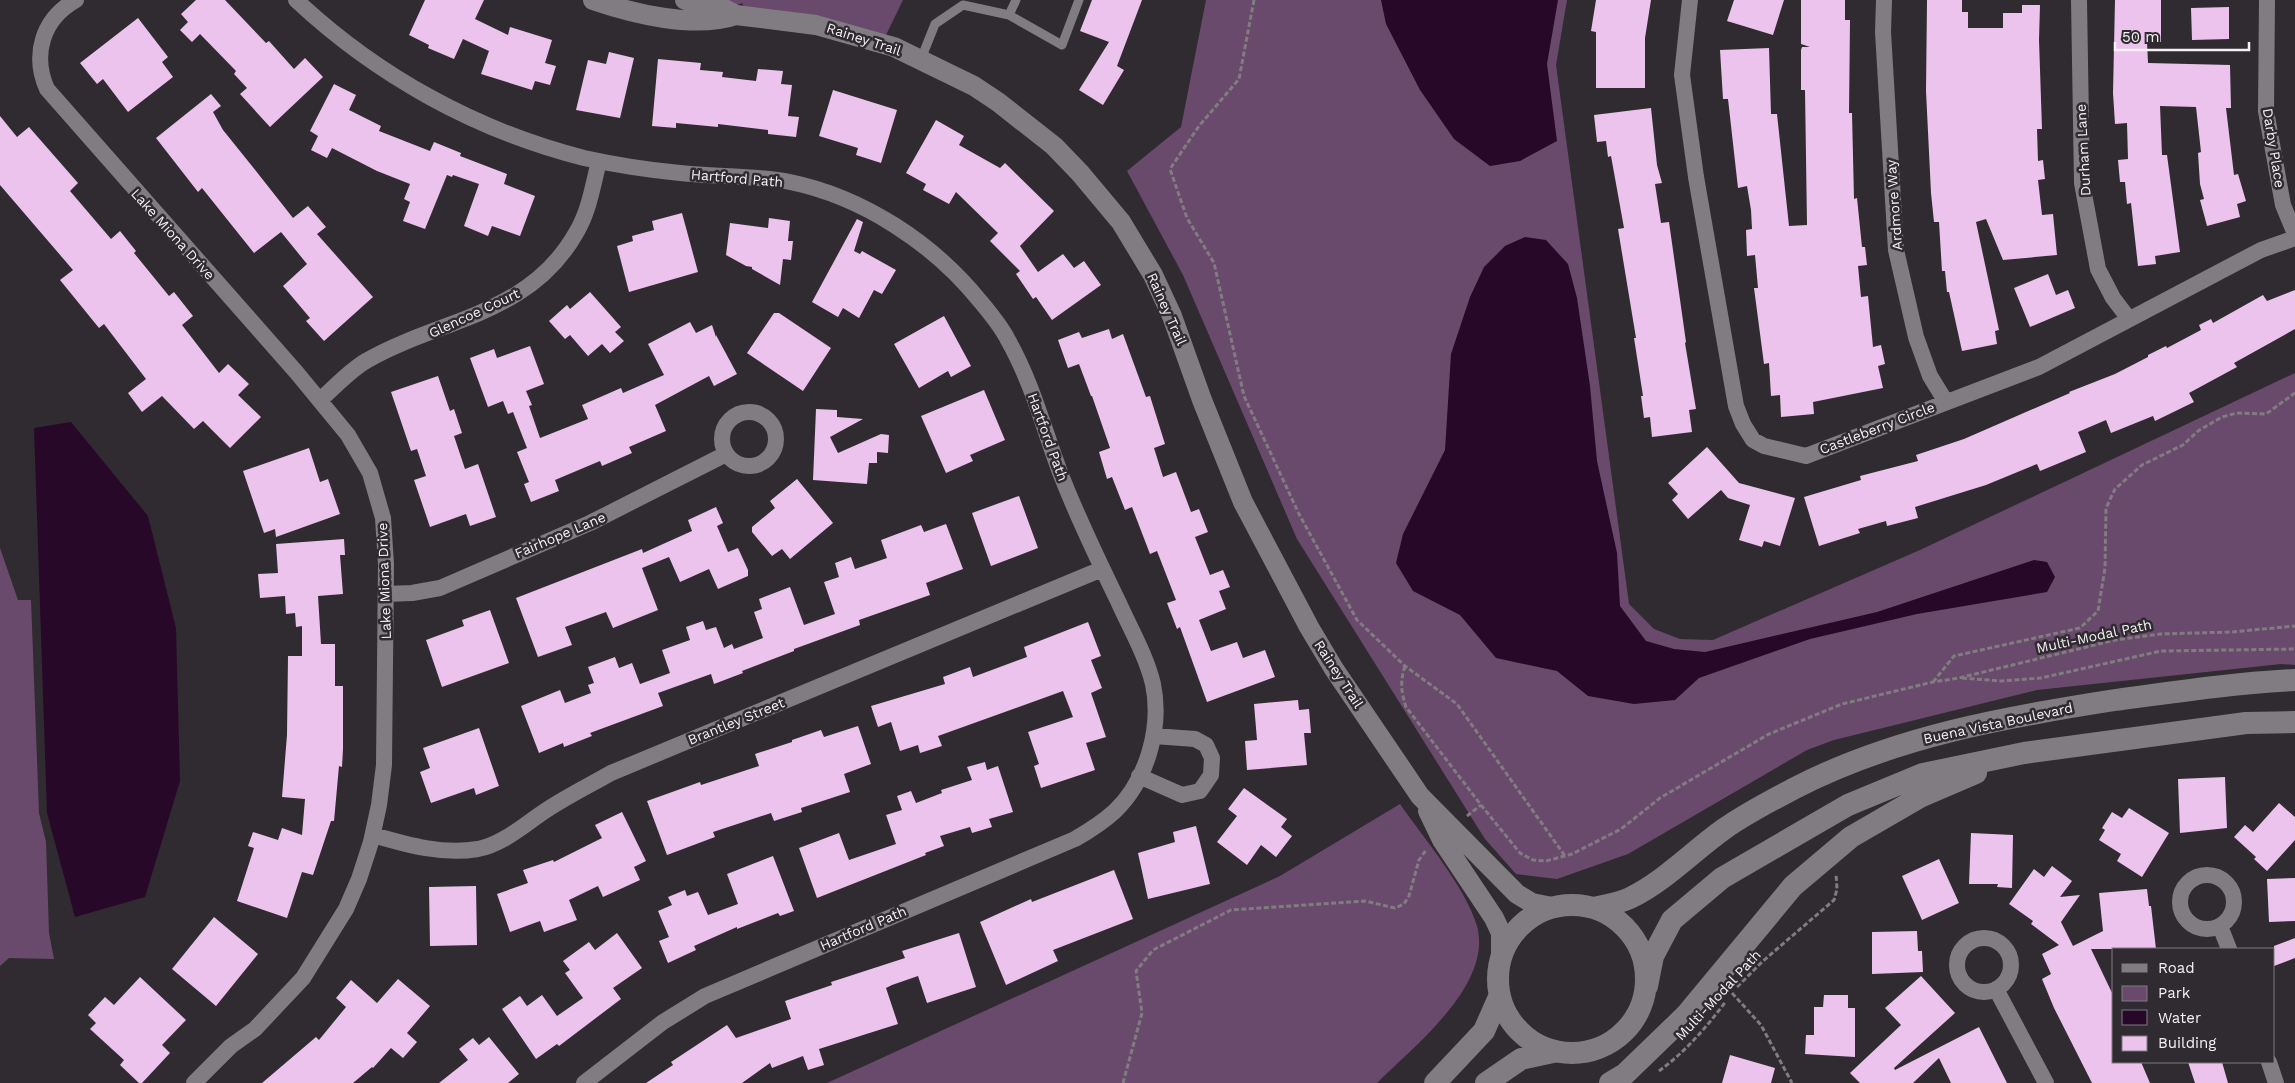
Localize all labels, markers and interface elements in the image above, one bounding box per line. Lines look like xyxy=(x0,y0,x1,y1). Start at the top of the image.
street label: Rainey Trail xyxy=(825,19,904,59)
scale bar xyxy=(2115,20,2249,52)
text: 50 m xyxy=(2122,28,2159,46)
street label: Durham Lane xyxy=(2073,104,2093,196)
street label: Darby Place xyxy=(2260,107,2288,189)
street label: Ardmore Way xyxy=(1883,158,1905,251)
street label: Hartford Path xyxy=(690,166,784,190)
street label: Lake Miona Drive xyxy=(128,185,218,283)
street label: Rainey Trail xyxy=(1144,270,1190,348)
street label: Glencoe Court xyxy=(426,285,522,341)
street label: Hartford Path xyxy=(1025,391,1071,483)
street label: Castleberry Circle xyxy=(1817,399,1937,457)
street label: Fairhope Lane xyxy=(512,509,608,561)
street label: Lake Miona Drive xyxy=(374,522,394,640)
street label: Multi-Modal Path xyxy=(2035,616,2153,656)
street label: Rainey Trail xyxy=(1311,637,1367,711)
street label: Brantley Street xyxy=(685,694,787,748)
street label: Buena Vista Boulevard xyxy=(1922,699,2074,747)
street label: Hartford Path xyxy=(817,903,909,953)
street label: Multi-Modal Path xyxy=(1672,947,1764,1043)
legend xyxy=(2112,948,2275,1063)
text: Road xyxy=(2158,959,2195,977)
text: Park xyxy=(2158,984,2191,1002)
text: Water xyxy=(2158,1009,2201,1027)
text: Building xyxy=(2158,1034,2216,1052)

